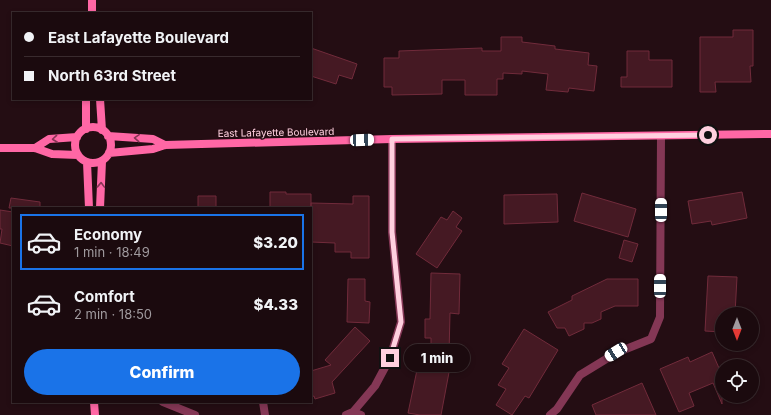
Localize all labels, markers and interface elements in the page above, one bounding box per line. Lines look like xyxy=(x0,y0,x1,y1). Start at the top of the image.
text: East Lafayette Boulevard xyxy=(48,28,229,47)
text: North 63rd Street xyxy=(48,66,176,85)
street label: East Lafayette Boulevard xyxy=(218,125,334,139)
route start xyxy=(699,126,717,144)
one-way arrow xyxy=(52,134,58,143)
one-way arrow xyxy=(134,134,140,143)
car xyxy=(350,134,374,146)
one-way arrow xyxy=(97,182,105,188)
car xyxy=(655,198,667,222)
icon: car xyxy=(26,224,62,260)
text: Economy xyxy=(74,225,142,244)
text: $3.20 xyxy=(253,233,298,252)
text: 1 min · 18:49 xyxy=(74,244,150,260)
car xyxy=(654,274,666,298)
icon: car xyxy=(26,286,62,322)
text: Comfort xyxy=(74,287,135,306)
text: $4.33 xyxy=(254,295,298,314)
text: 2 min · 18:50 xyxy=(74,306,152,322)
north arrow xyxy=(715,307,759,351)
map controls xyxy=(715,307,759,403)
car xyxy=(603,341,629,363)
callout: 1 min xyxy=(404,344,470,372)
button: Confirm xyxy=(24,349,300,395)
route end xyxy=(381,349,399,367)
text: 1 min xyxy=(421,350,453,366)
button: locate xyxy=(715,359,759,403)

